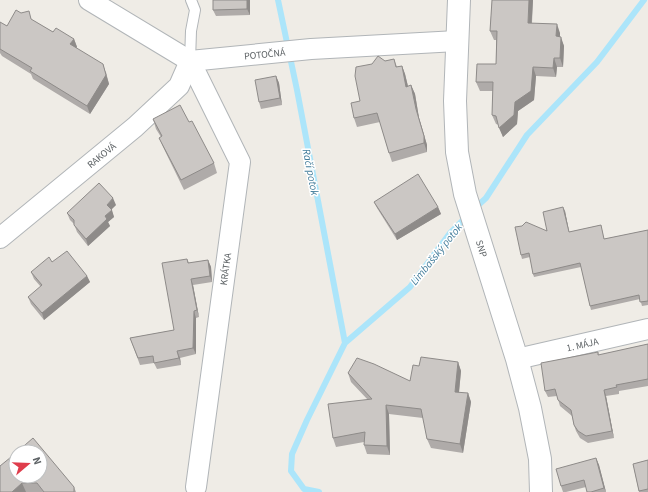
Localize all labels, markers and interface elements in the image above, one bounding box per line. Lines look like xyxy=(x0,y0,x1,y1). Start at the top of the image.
street label: POTOČNÁ xyxy=(243,46,287,64)
street label: RAKOVÁ xyxy=(84,139,120,172)
water label: Račí potok xyxy=(299,147,323,198)
water label: Limbašský potok xyxy=(407,220,466,288)
street label: SNP xyxy=(472,238,491,260)
street label: KRÁTKA xyxy=(217,251,235,286)
street label: 1. MÁJA xyxy=(565,334,600,355)
north arrow xyxy=(8,444,48,484)
text: N xyxy=(29,455,45,467)

